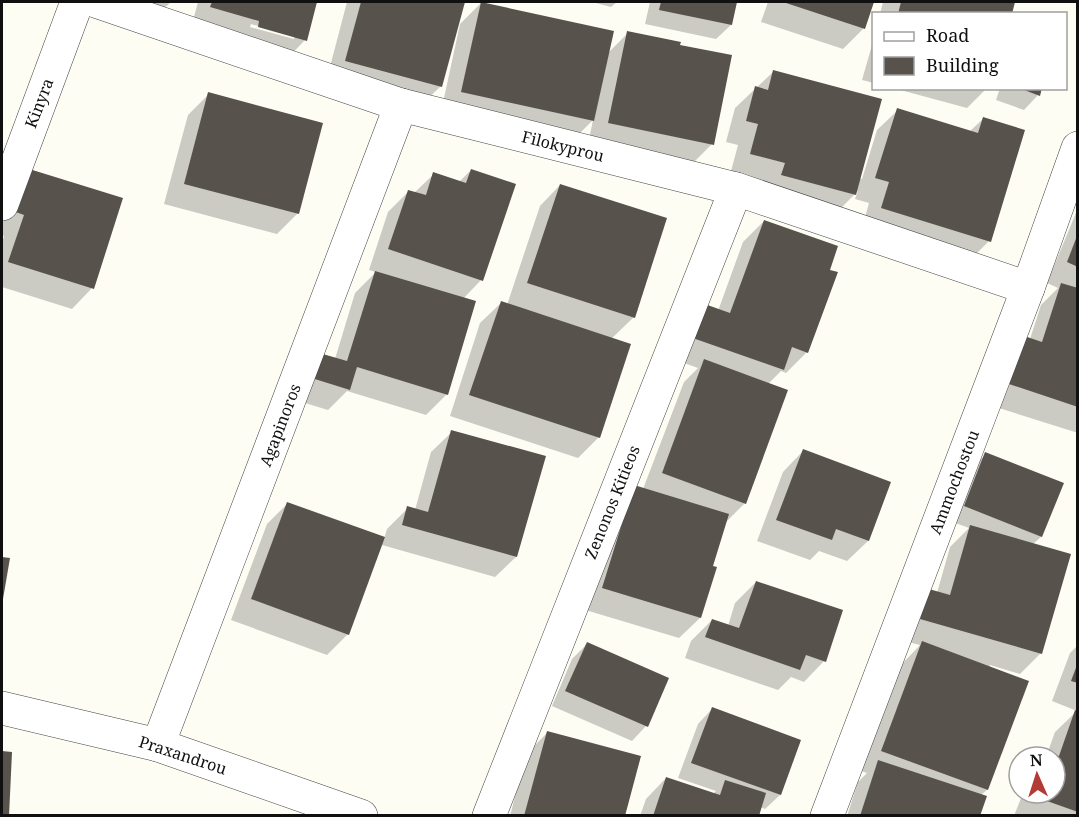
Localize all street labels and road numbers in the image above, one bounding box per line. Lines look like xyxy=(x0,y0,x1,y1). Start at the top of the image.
street label: Kinyra xyxy=(19,75,59,131)
street label: Filokyprou xyxy=(520,125,606,167)
street label: Agapinoros xyxy=(254,380,306,470)
street label: Ammochostou xyxy=(924,427,984,537)
street label: Zenonos Kitieos xyxy=(579,442,645,562)
street label: Praxandrou xyxy=(136,730,230,780)

